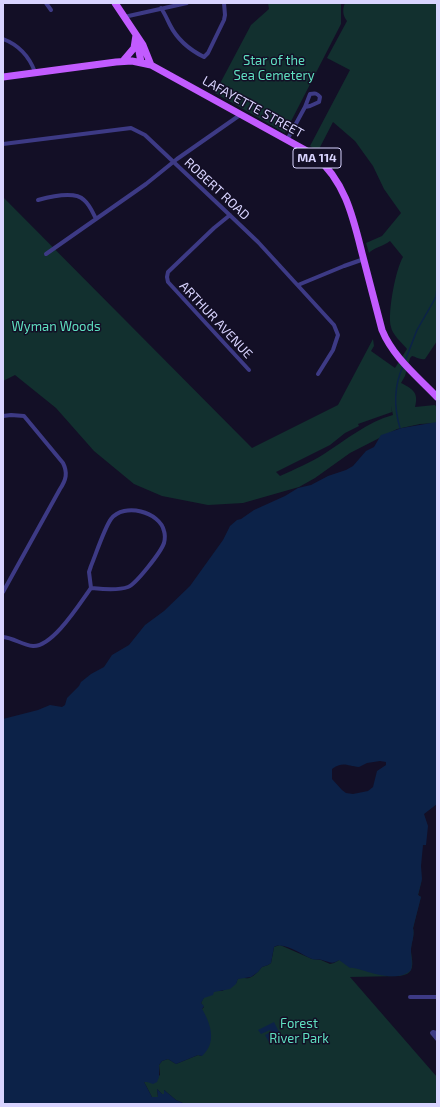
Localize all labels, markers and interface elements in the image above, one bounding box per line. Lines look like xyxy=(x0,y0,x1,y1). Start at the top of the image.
park label: Star of the Sea Cemetery xyxy=(233,53,315,84)
street label: LAFAYETTE STREET xyxy=(200,73,306,141)
road number: MA 114 xyxy=(293,148,341,168)
street label: ROBERT ROAD xyxy=(181,155,253,223)
street label: ARTHUR AVENUE xyxy=(176,278,256,362)
park label: Wyman Woods xyxy=(11,319,101,335)
park label: Forest River Park xyxy=(269,1016,329,1047)

